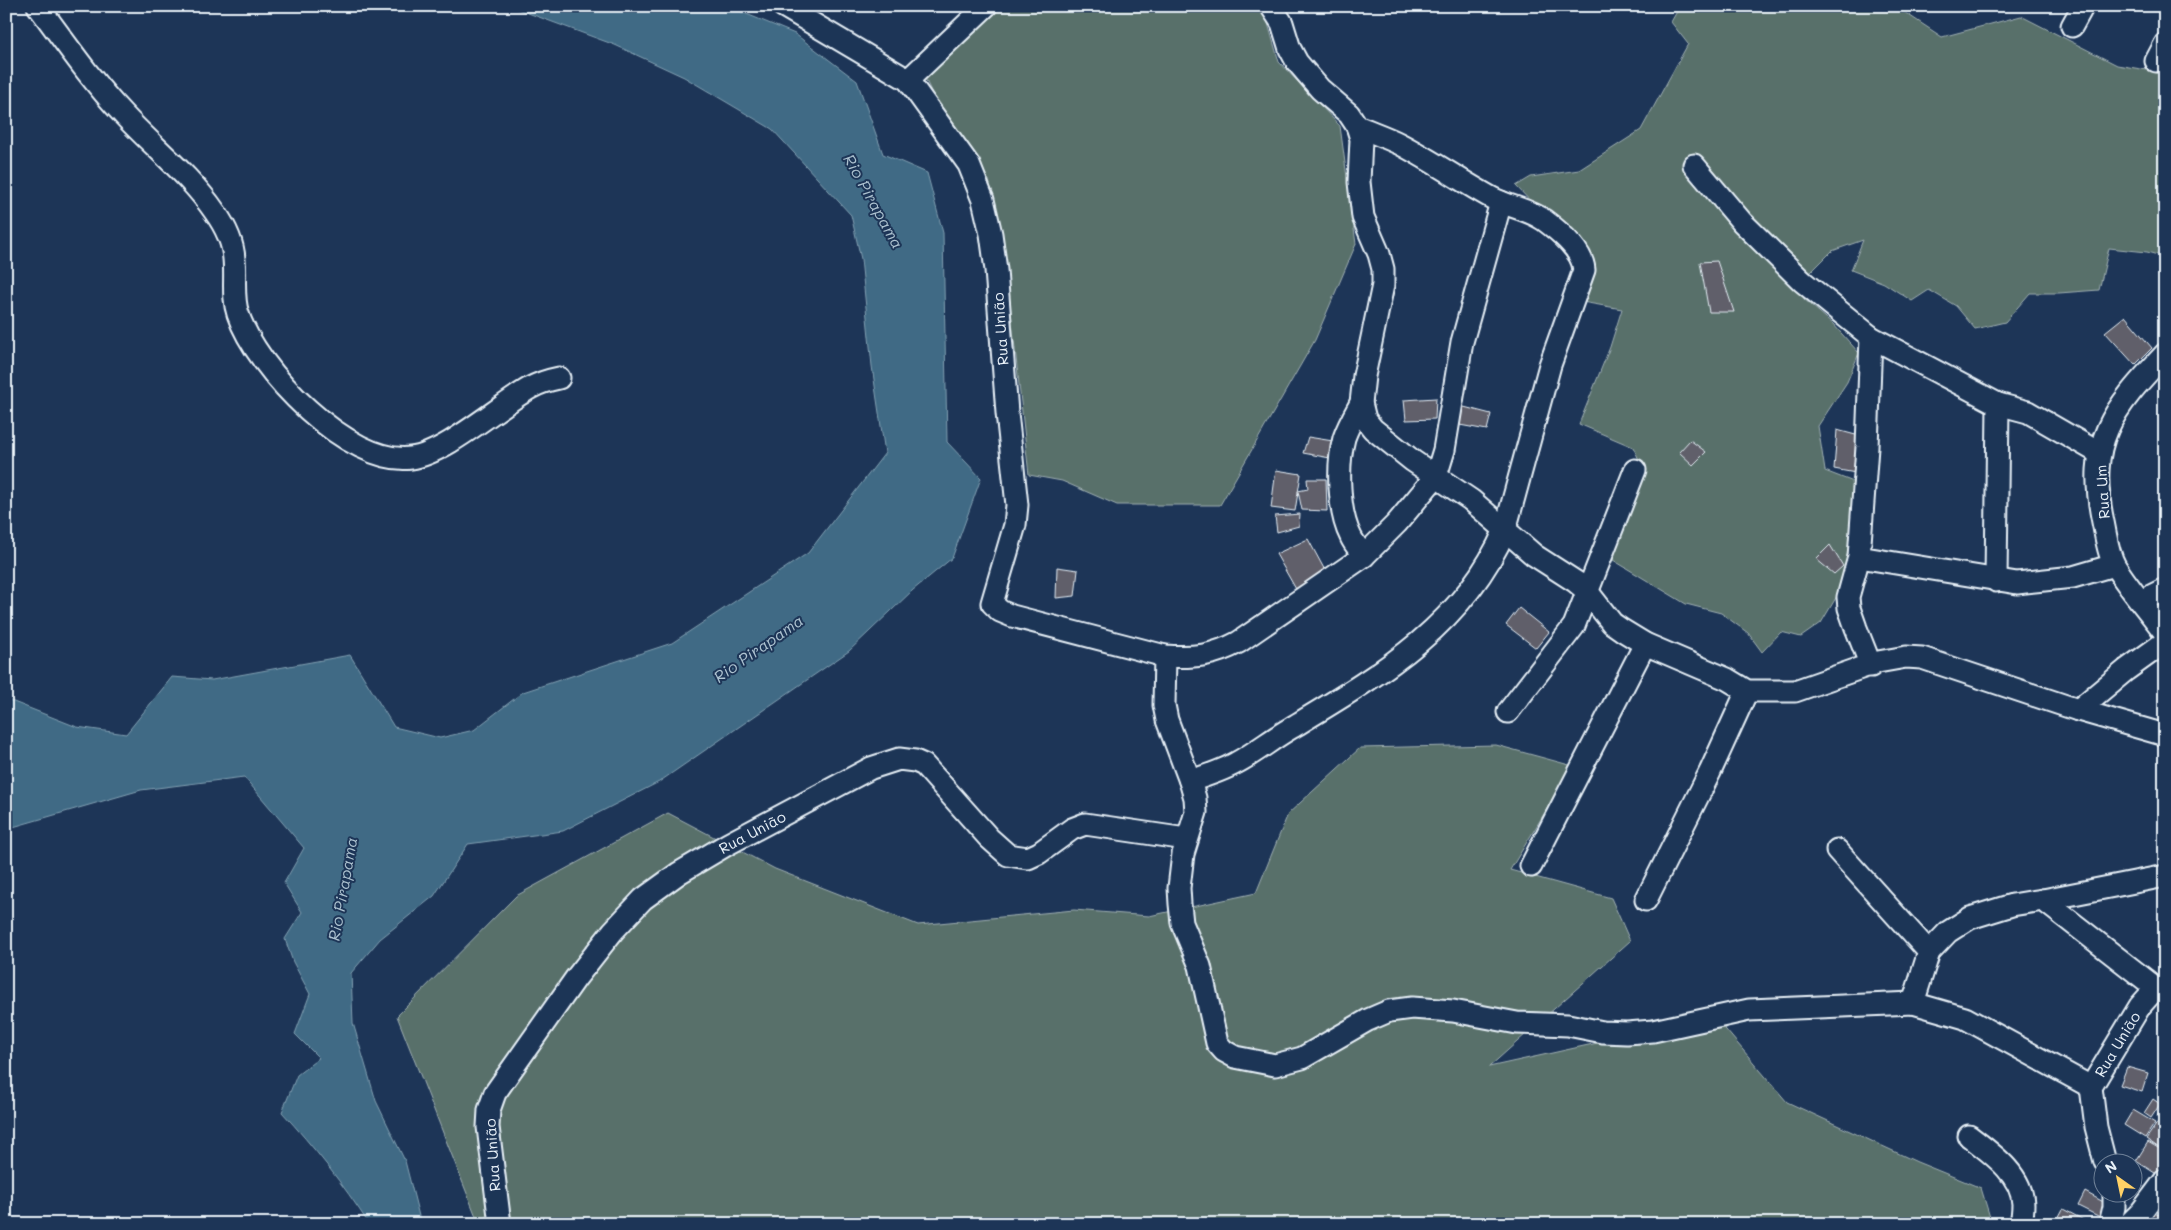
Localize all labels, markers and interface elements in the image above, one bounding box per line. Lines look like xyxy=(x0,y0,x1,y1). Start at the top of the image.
water label: Rio Pirapama xyxy=(839,150,909,252)
street label: Rua União xyxy=(987,292,1013,366)
street label: Rua Um xyxy=(2090,464,2114,520)
water label: Rio Pirapama xyxy=(709,609,807,687)
street label: Rua União xyxy=(715,806,789,858)
water label: Rio Pirapama xyxy=(323,835,361,943)
street label: Rua União xyxy=(2090,1007,2144,1080)
street label: Rua União xyxy=(479,1118,505,1192)
north arrow xyxy=(2094,1152,2144,1202)
text: N xyxy=(2101,1156,2120,1178)

